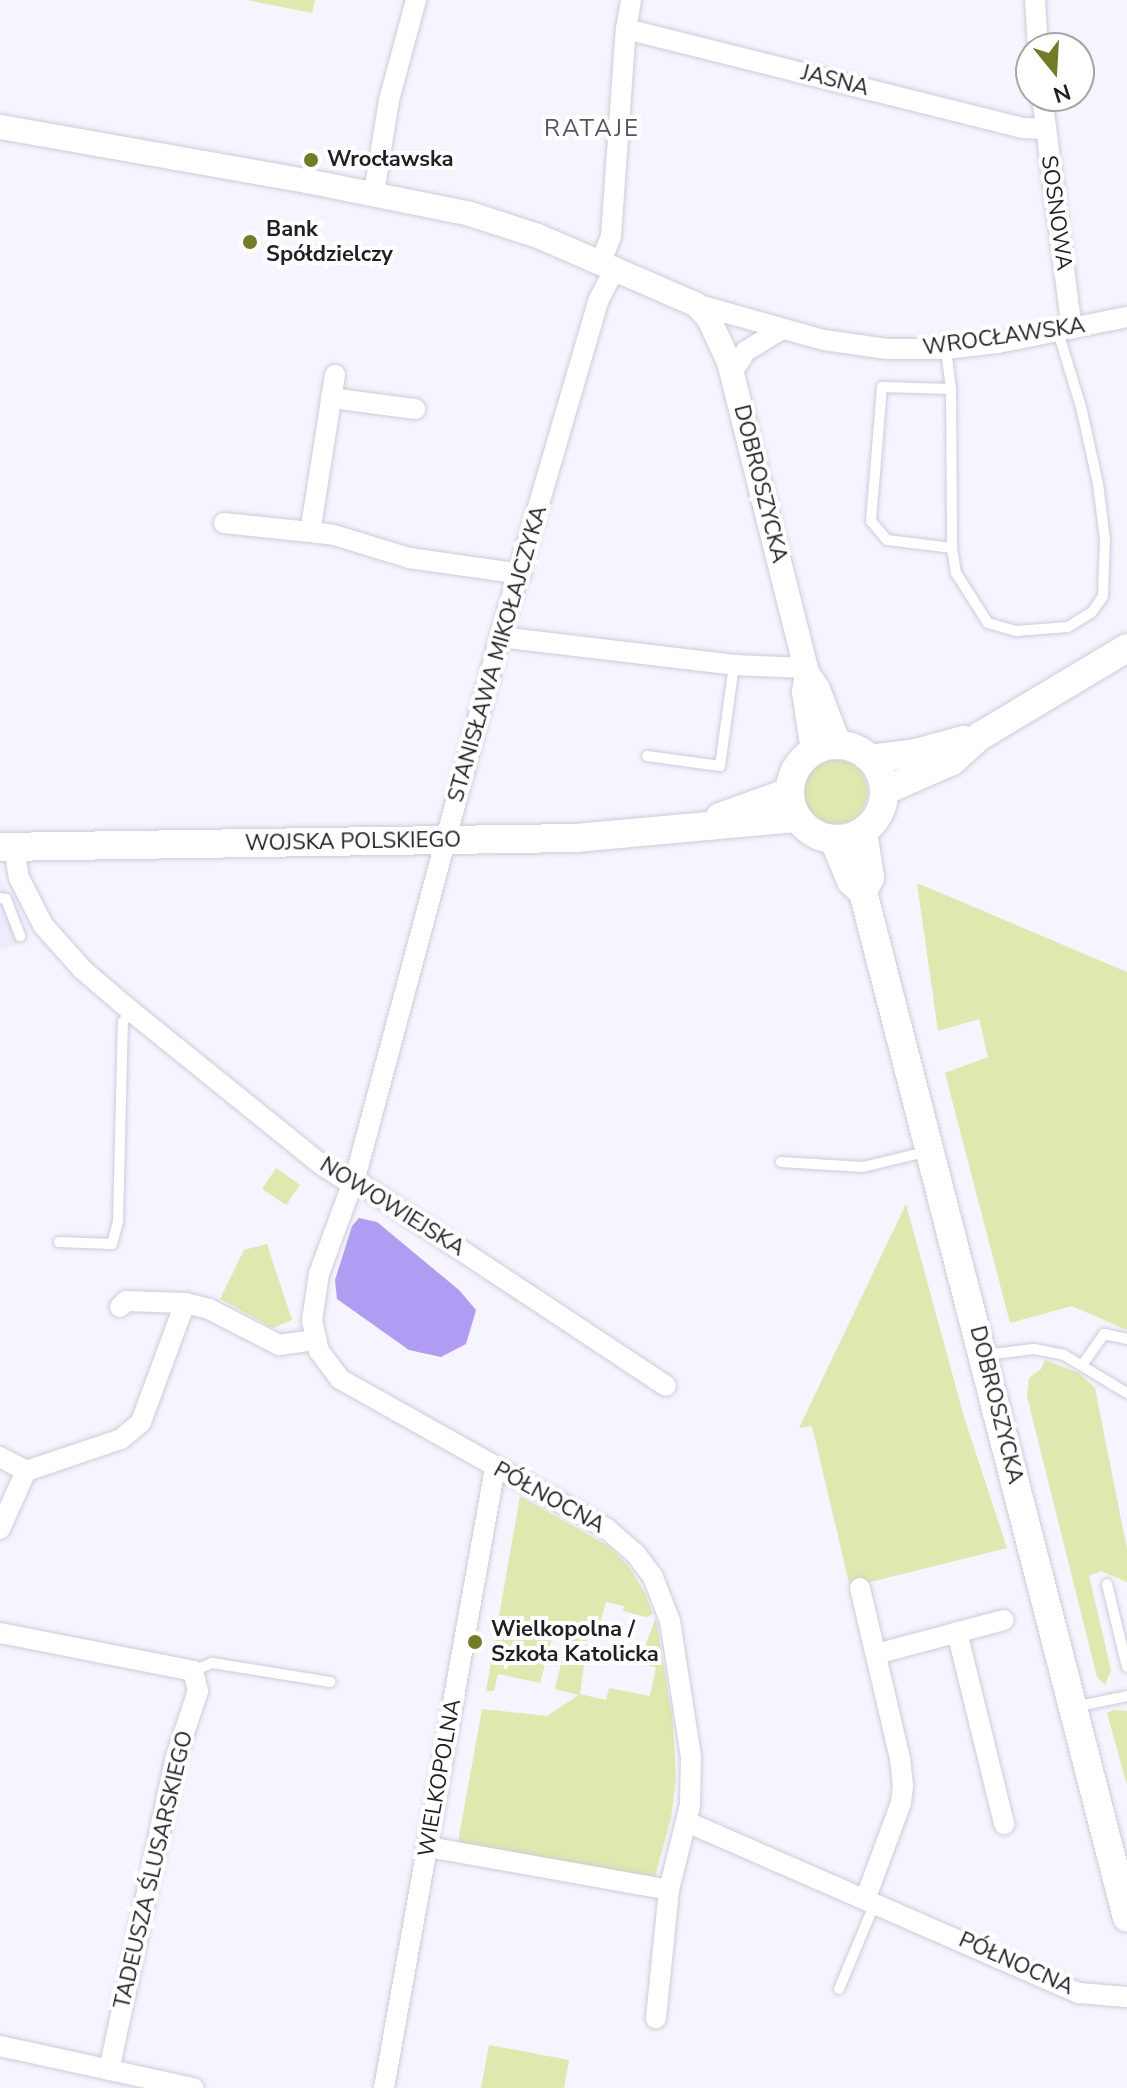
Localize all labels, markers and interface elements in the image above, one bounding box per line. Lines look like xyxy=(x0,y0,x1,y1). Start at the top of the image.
north arrow xyxy=(1015,32,1095,112)
street label: JASNA xyxy=(798,60,872,102)
text: N xyxy=(1049,76,1074,110)
district label: RATAJE xyxy=(544,115,640,143)
place label: Wrocławska xyxy=(327,147,454,173)
marker: Wrocławska xyxy=(302,151,320,169)
street label: SOSNOWA xyxy=(1035,154,1077,272)
place label: Bank Spółdzielczy xyxy=(266,216,393,268)
marker: Bank Spółdzielczy xyxy=(241,233,259,251)
street label: WROCŁAWSKA xyxy=(921,313,1087,361)
street label: DOBROSZYCKA xyxy=(728,402,792,566)
street label: STANISŁAWA MIKOŁAJCZYKA xyxy=(443,503,553,805)
street label: WOJSKA POLSKIEGO xyxy=(245,827,461,857)
street label: NOWOWIEJSKA xyxy=(315,1152,469,1262)
street label: DOBROSZYCKA xyxy=(964,1323,1028,1487)
street label: PÓŁNOCNA xyxy=(489,1457,609,1539)
place label: Wielkopolna / Szkoła Katolicka xyxy=(491,1616,659,1668)
marker: Wielkopolna / Szkoła Katolicka xyxy=(466,1633,484,1651)
street label: WIELKOPOLNA xyxy=(413,1697,467,1859)
street label: TADEUSZA ŚLUSARSKIEGO xyxy=(109,1729,199,2011)
street label: PÓŁNOCNA xyxy=(955,1927,1077,2001)

